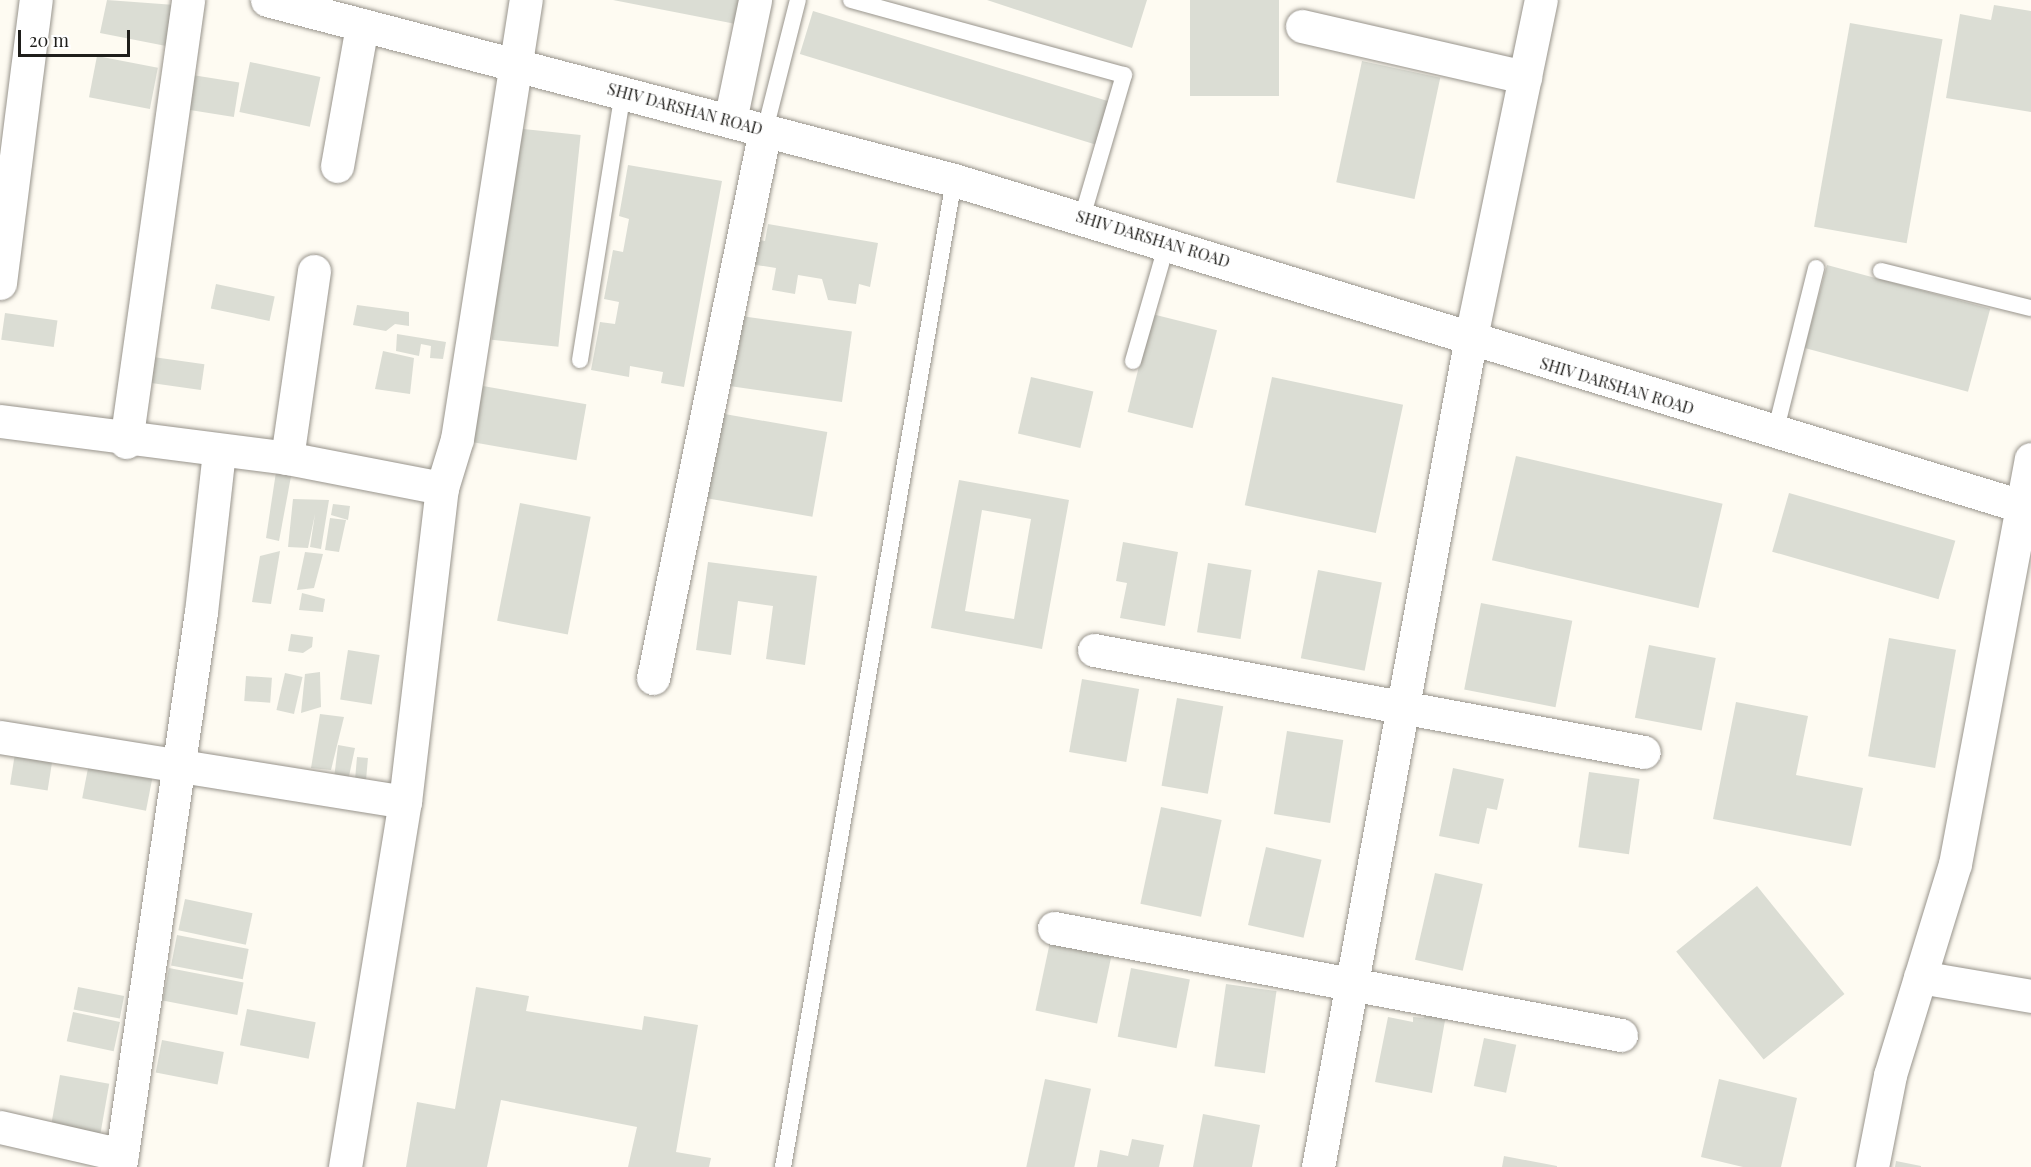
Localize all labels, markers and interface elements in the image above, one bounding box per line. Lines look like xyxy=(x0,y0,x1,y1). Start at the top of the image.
scale bar xyxy=(21,18,134,56)
text: 20 m xyxy=(29,28,69,52)
street label: SHIV DARSHAN ROAD xyxy=(605,79,765,139)
street label: SHIV DARSHAN ROAD xyxy=(1073,206,1233,272)
street label: SHIV DARSHAN ROAD xyxy=(1537,353,1697,419)

